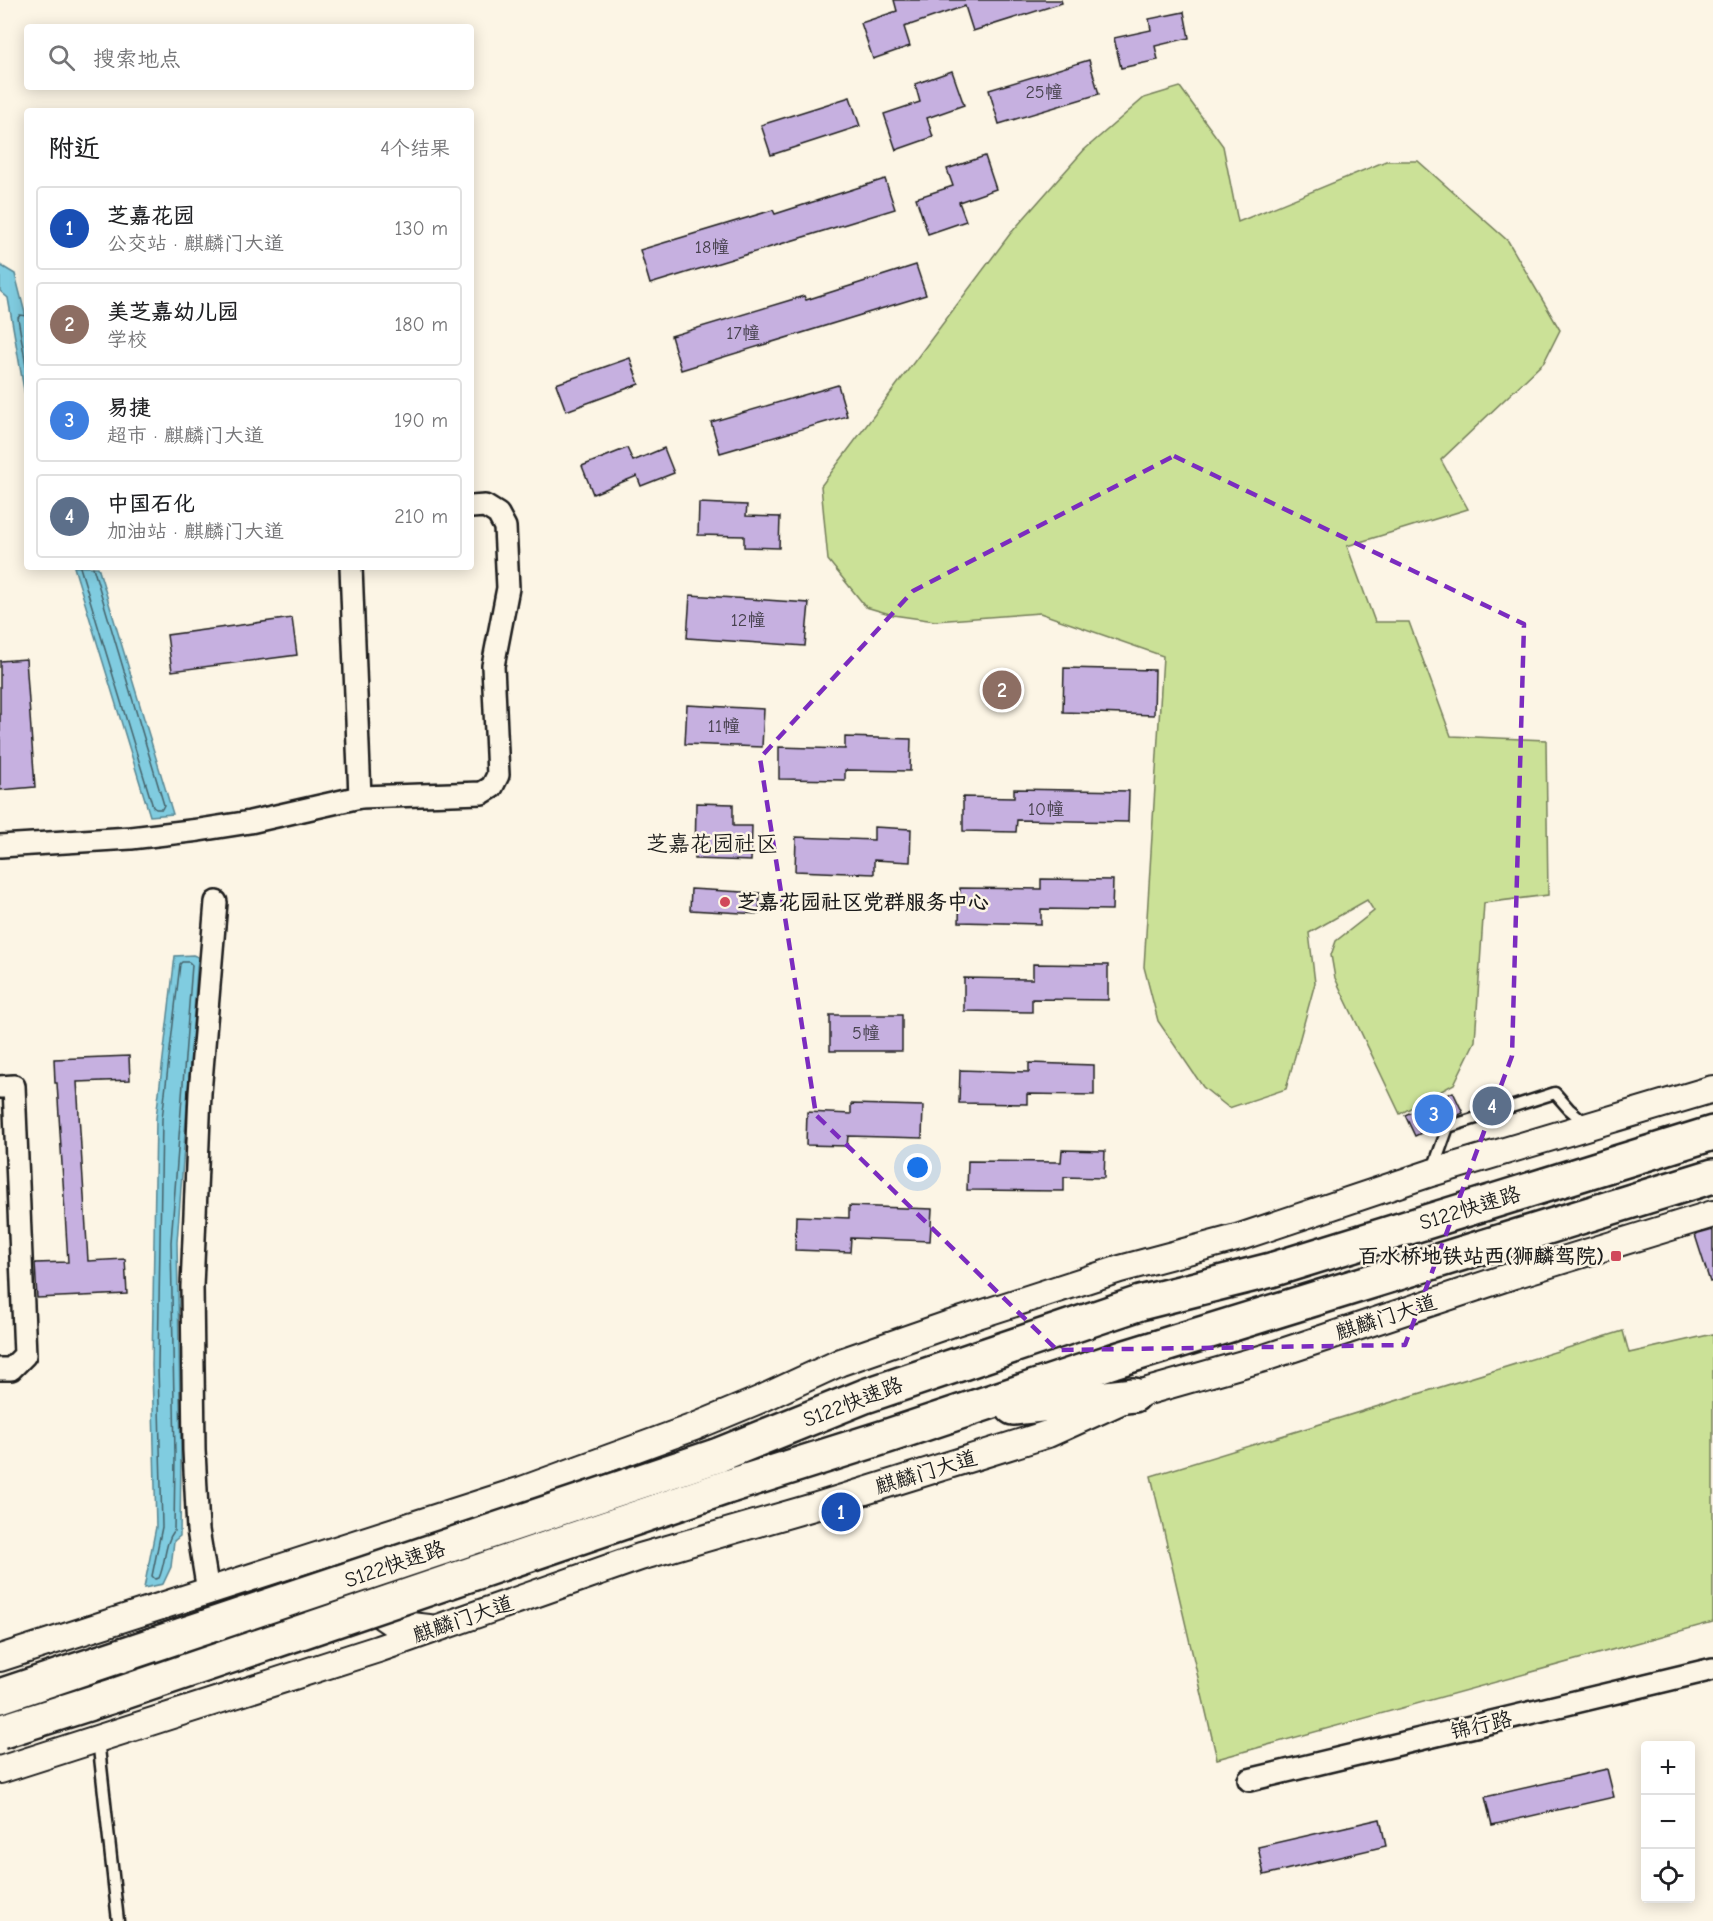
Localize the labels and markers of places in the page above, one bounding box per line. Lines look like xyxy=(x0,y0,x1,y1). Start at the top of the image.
pin: 2 xyxy=(982,668,1022,712)
place label: 芝嘉花园社区党群服务中心 xyxy=(737,890,989,914)
marker: 芝嘉花园社区党群服务中心 xyxy=(718,895,732,909)
pin: 4 xyxy=(1472,1084,1512,1128)
pin: 3 xyxy=(1414,1092,1454,1136)
place label: 百水桥地铁站西(狮麟驾院) xyxy=(1358,1244,1604,1268)
marker: 百水桥地铁站西(狮麟驾院) xyxy=(1609,1249,1623,1263)
pin: 1 xyxy=(822,1490,860,1534)

